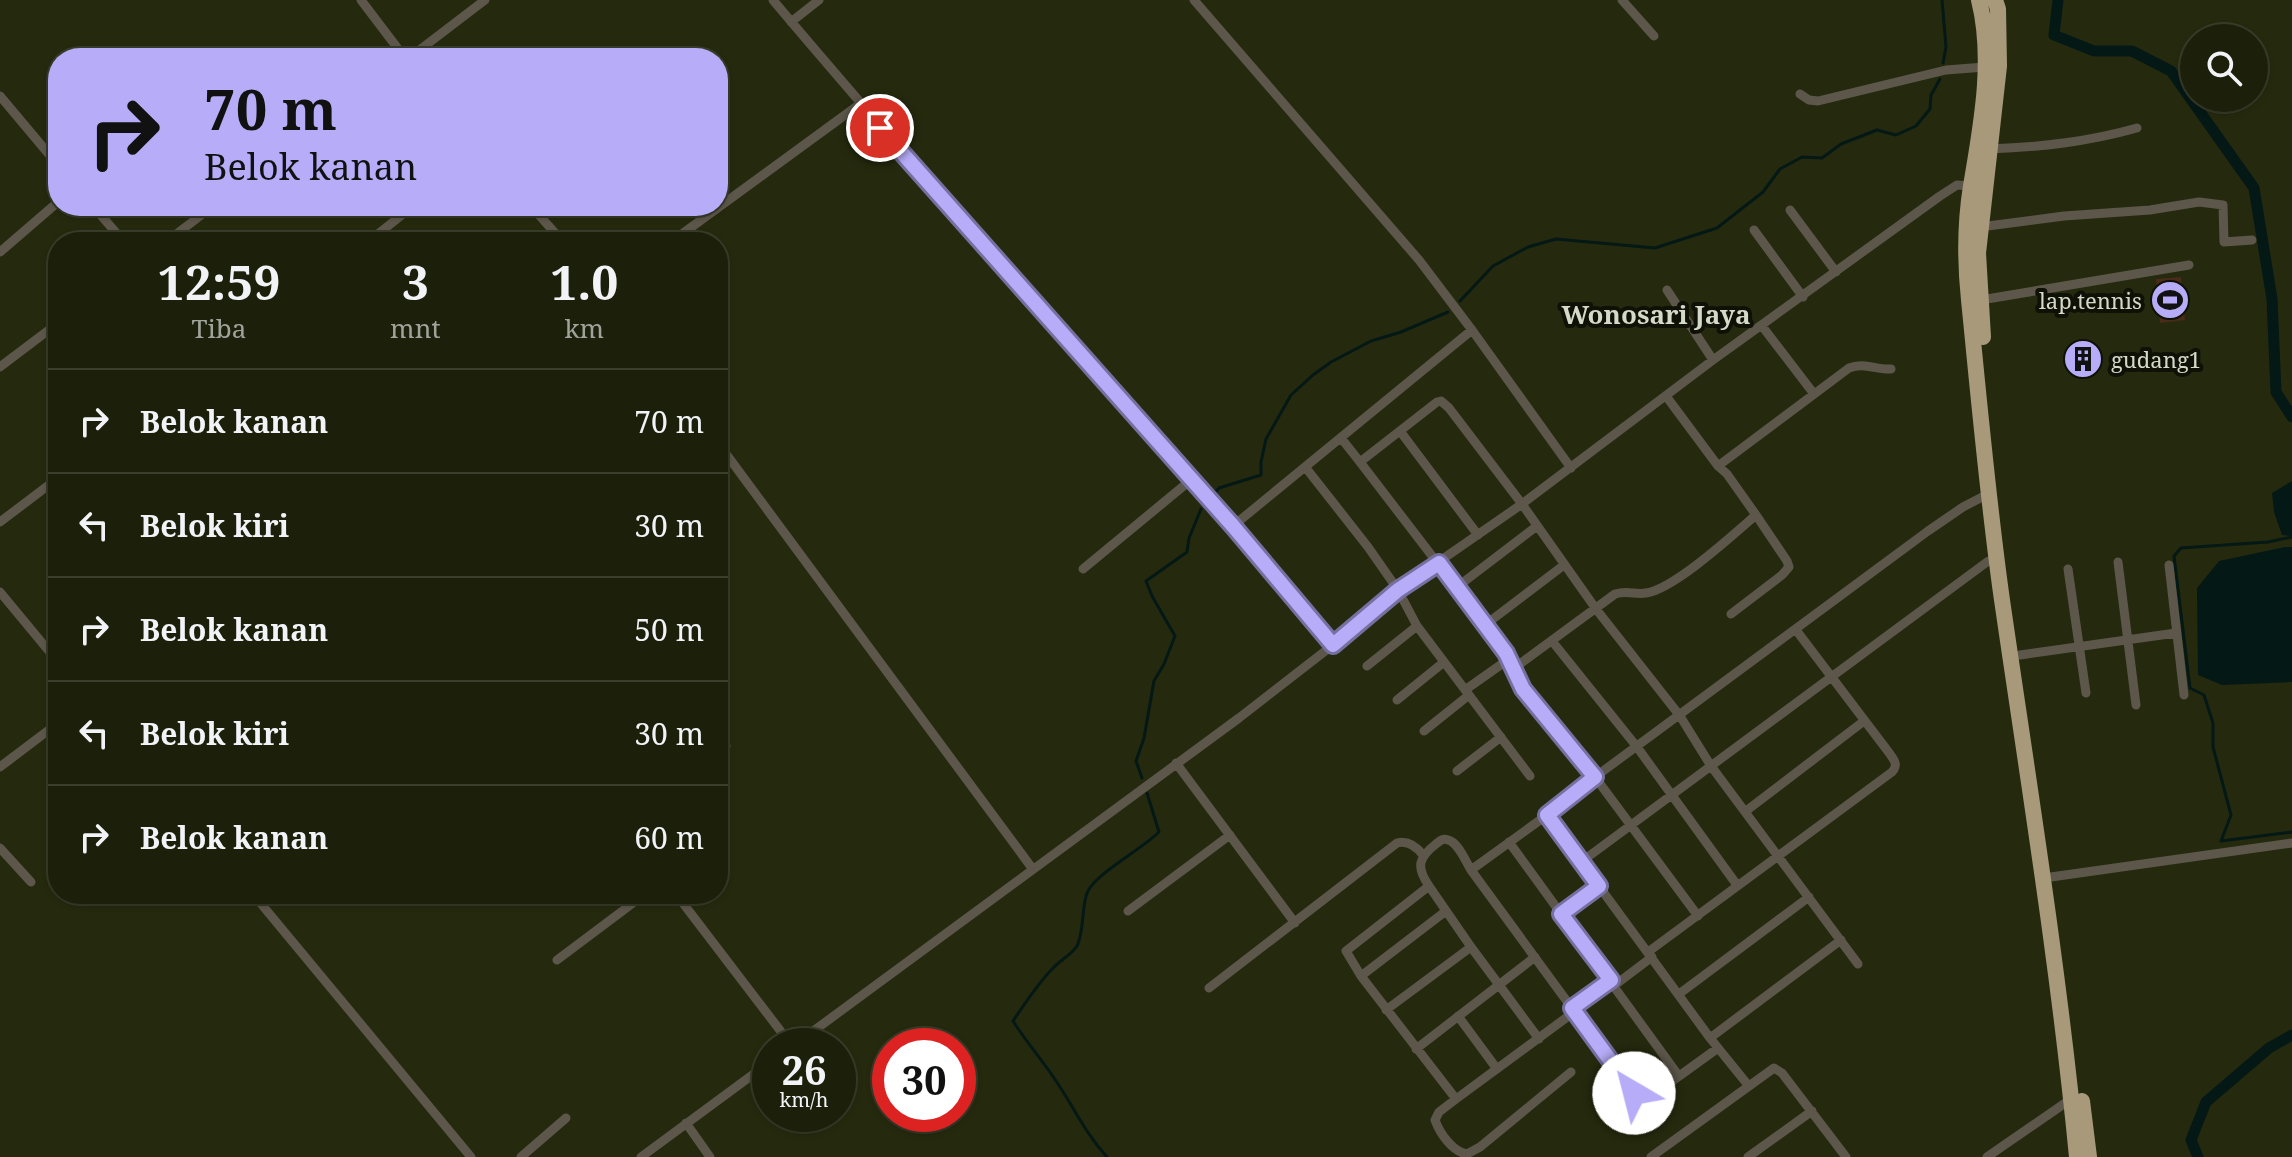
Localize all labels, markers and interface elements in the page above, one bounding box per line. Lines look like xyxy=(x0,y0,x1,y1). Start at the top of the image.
map controls xyxy=(2180,24,2268,112)
button: search xyxy=(2180,24,2268,112)
text: 70 m xyxy=(204,70,337,146)
icon: right xyxy=(72,80,176,184)
pin xyxy=(846,94,914,162)
icon: arrive xyxy=(858,106,902,150)
text: Belok kanan xyxy=(204,142,417,191)
text: 12:59 xyxy=(158,249,281,314)
text: 3 xyxy=(402,249,429,314)
text: 1.0 xyxy=(550,249,618,314)
sports icon: lap.tennis xyxy=(2149,279,2191,321)
place label: lap.tennis xyxy=(2039,285,2142,315)
district label: Wonosari Jaya xyxy=(1561,296,1751,332)
text: Tiba xyxy=(192,310,246,346)
text: mnt xyxy=(390,310,441,346)
text: km xyxy=(564,310,604,346)
building icon: gudang1 xyxy=(2062,338,2104,380)
place label: gudang1 xyxy=(2111,344,2201,374)
icon: right xyxy=(72,399,116,443)
text: Belok kanan xyxy=(140,401,328,442)
text: 70 m xyxy=(634,401,704,442)
icon: left xyxy=(72,503,116,547)
text: Belok kiri xyxy=(140,505,289,546)
text: 30 m xyxy=(634,505,704,546)
icon: right xyxy=(72,607,116,651)
text: Belok kanan xyxy=(140,609,328,650)
text: 50 m xyxy=(634,609,704,650)
icon: left xyxy=(72,711,116,755)
text: Belok kiri xyxy=(140,713,289,754)
text: 30 m xyxy=(634,713,704,754)
icon: right xyxy=(72,815,116,859)
text: Belok kanan xyxy=(140,817,328,858)
text: 60 m xyxy=(634,817,704,858)
speed limit sign: 30 xyxy=(872,1028,976,1132)
text: 26 xyxy=(781,1042,827,1097)
position arrow xyxy=(1592,1051,1676,1135)
text: km/h xyxy=(779,1086,829,1113)

